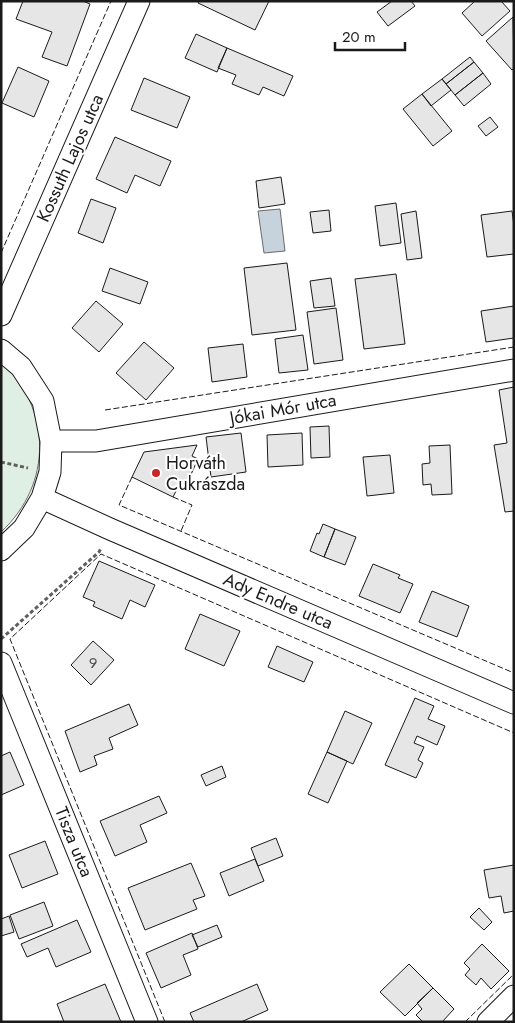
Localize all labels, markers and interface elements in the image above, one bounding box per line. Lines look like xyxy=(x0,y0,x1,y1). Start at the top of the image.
scale bar xyxy=(335,20,405,52)
text: 20 m xyxy=(342,26,376,48)
street label: Kossuth Lajos utca xyxy=(30,90,110,226)
street label: Jókai Mór utca xyxy=(226,387,338,432)
place label: Horváth Cukrászda xyxy=(166,450,245,497)
marker: Horváth Cukrászda xyxy=(150,467,162,479)
street label: Ady Endre utca xyxy=(219,566,337,636)
house number: 9 xyxy=(89,652,97,674)
street label: Tisza utca xyxy=(48,803,100,881)

